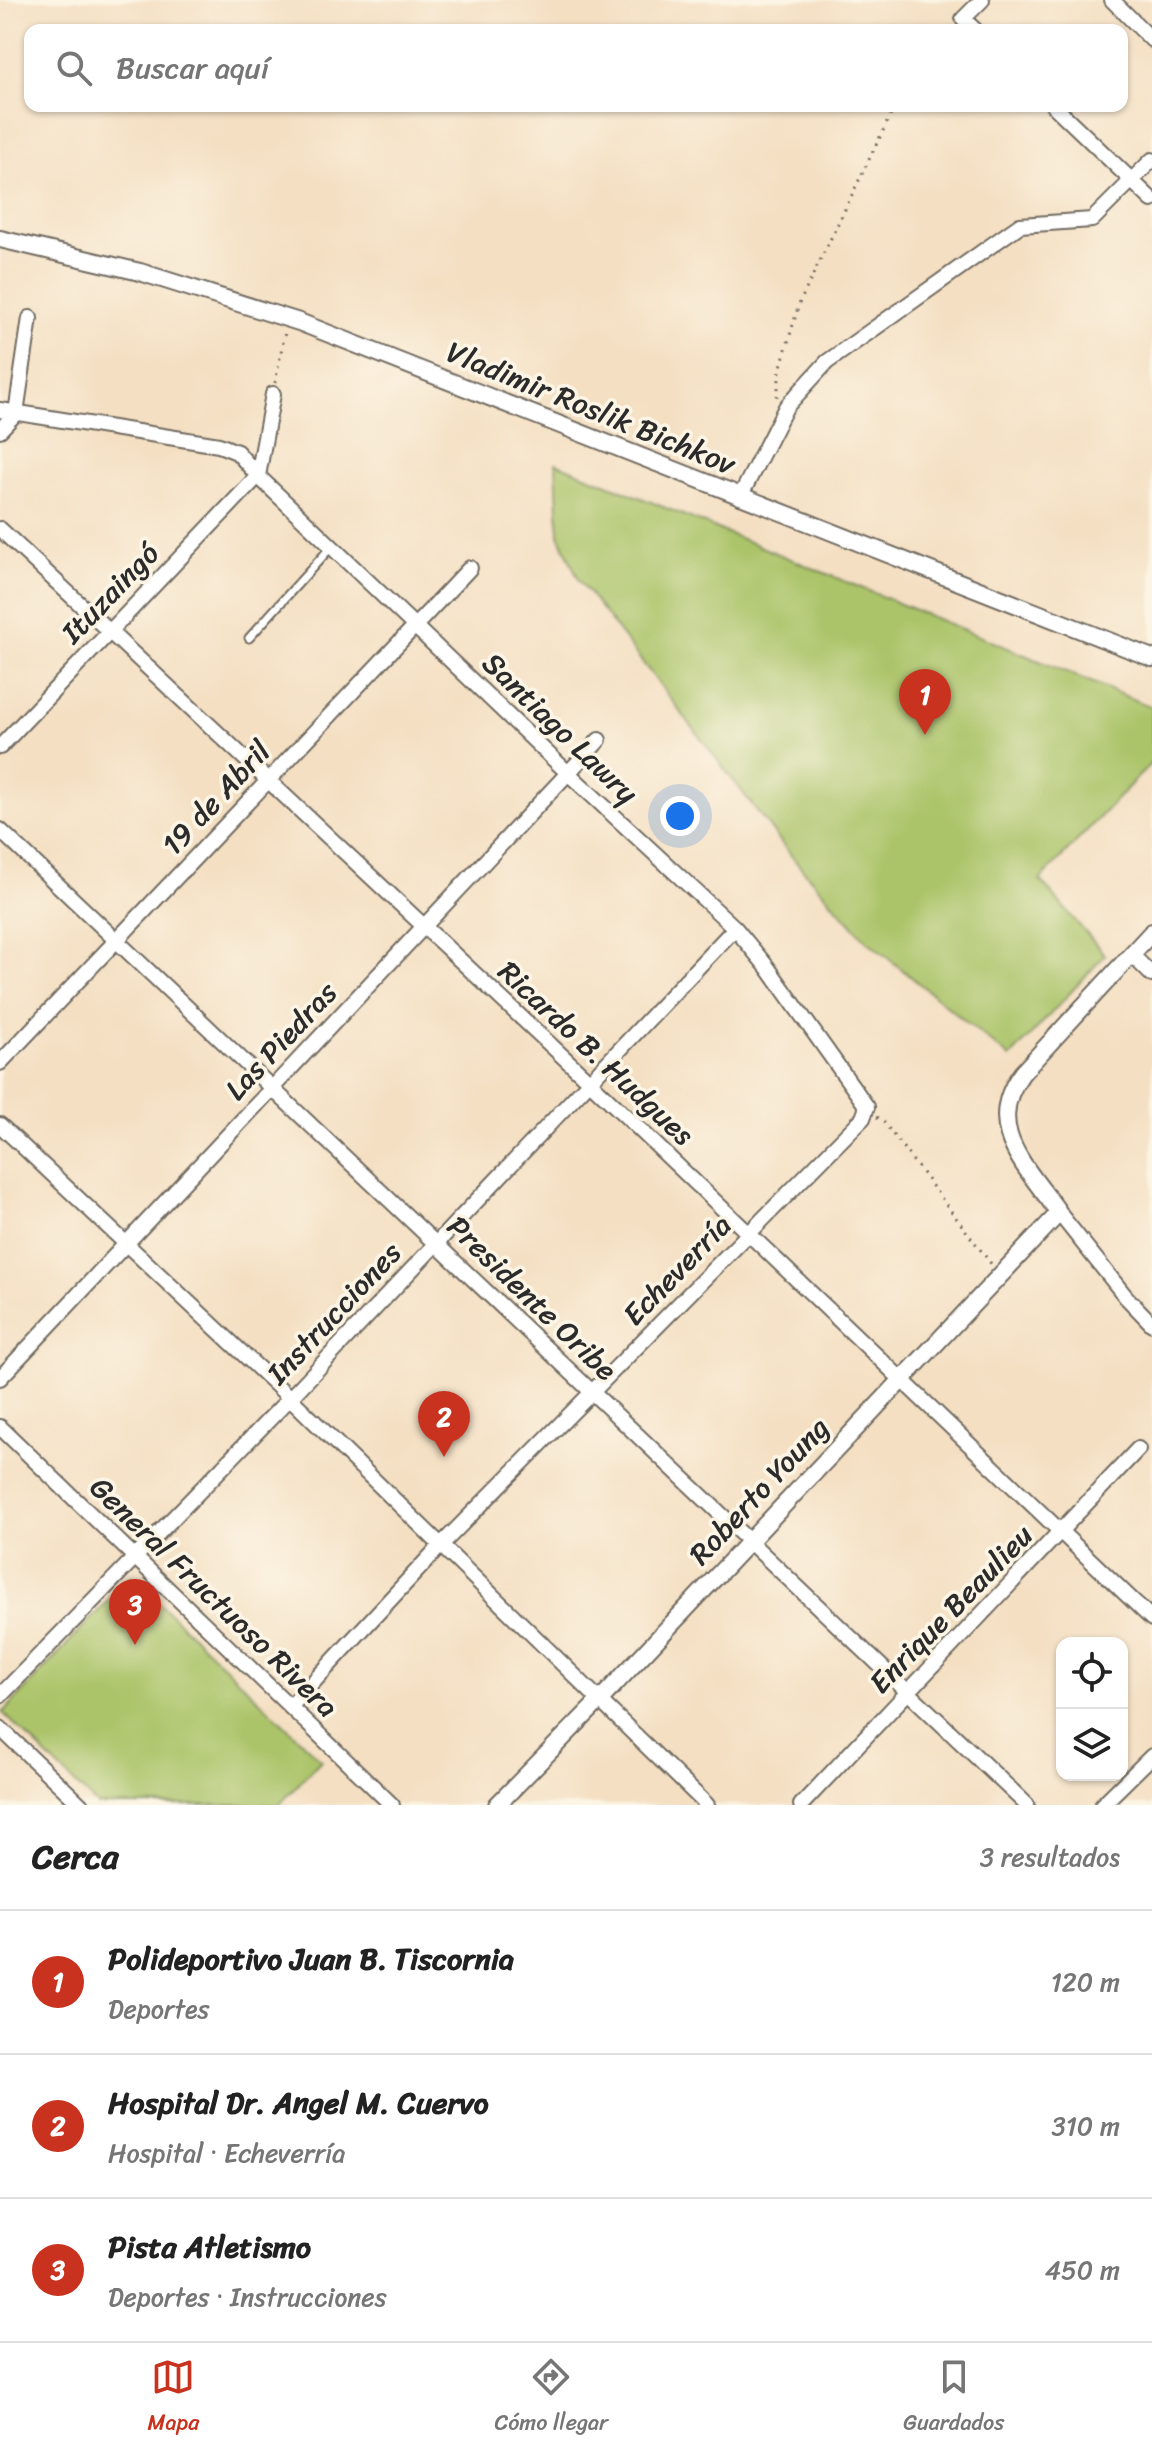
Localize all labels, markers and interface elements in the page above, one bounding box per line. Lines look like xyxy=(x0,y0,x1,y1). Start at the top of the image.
search box xyxy=(24,24,1128,112)
text: Buscar aquí xyxy=(116,41,269,95)
icon: search xyxy=(52,46,96,90)
street label: Vladimir Roslik Bichkov xyxy=(438,325,745,491)
street label: Ituzaingó xyxy=(46,529,173,658)
street label: Santiago Lawry xyxy=(469,638,652,818)
pin: 1 xyxy=(899,669,951,735)
street label: 19 de Abril xyxy=(148,726,285,869)
your location xyxy=(660,796,700,836)
street label: Ricardo B. Hudgues xyxy=(485,947,708,1160)
street label: Las Piedras xyxy=(211,968,351,1113)
street label: Echeverría xyxy=(609,1201,745,1339)
street label: Presidente Oribe xyxy=(433,1202,631,1394)
street label: Instrucciones xyxy=(252,1228,416,1398)
pin: 2 xyxy=(418,1391,470,1457)
street label: Roberto Young xyxy=(675,1404,843,1578)
street label: General Fructuoso Rivera xyxy=(76,1463,352,1731)
street label: Enrique Beaulieu xyxy=(855,1511,1047,1707)
pin: 3 xyxy=(109,1579,161,1645)
map controls xyxy=(1056,1637,1128,1781)
button: locate xyxy=(1056,1637,1128,1709)
button: layers xyxy=(1056,1709,1128,1781)
text: Cerca xyxy=(32,1827,119,1887)
text: 3 resultados xyxy=(980,1834,1120,1880)
text: Polideportivo Juan B. Tiscornia xyxy=(108,1932,514,1986)
text: 1 xyxy=(52,1959,64,2005)
text: 120 m xyxy=(1051,1959,1120,2005)
text: Deportes xyxy=(108,1986,209,2032)
text: Hospital Dr. Angel M. Cuervo xyxy=(108,2076,489,2130)
text: 2 xyxy=(50,2103,66,2149)
text: 310 m xyxy=(1051,2103,1120,2149)
text: Hospital · Echeverría xyxy=(108,2130,345,2176)
text: Pista Atletismo xyxy=(108,2220,311,2274)
text: 3 xyxy=(51,2247,65,2293)
text: 450 m xyxy=(1045,2247,1120,2293)
text: Deportes · Instrucciones xyxy=(108,2274,387,2320)
tab: Mapa xyxy=(148,2355,199,2442)
tab: Cómo llegar xyxy=(494,2355,608,2442)
tab: Guardados xyxy=(903,2355,1004,2442)

